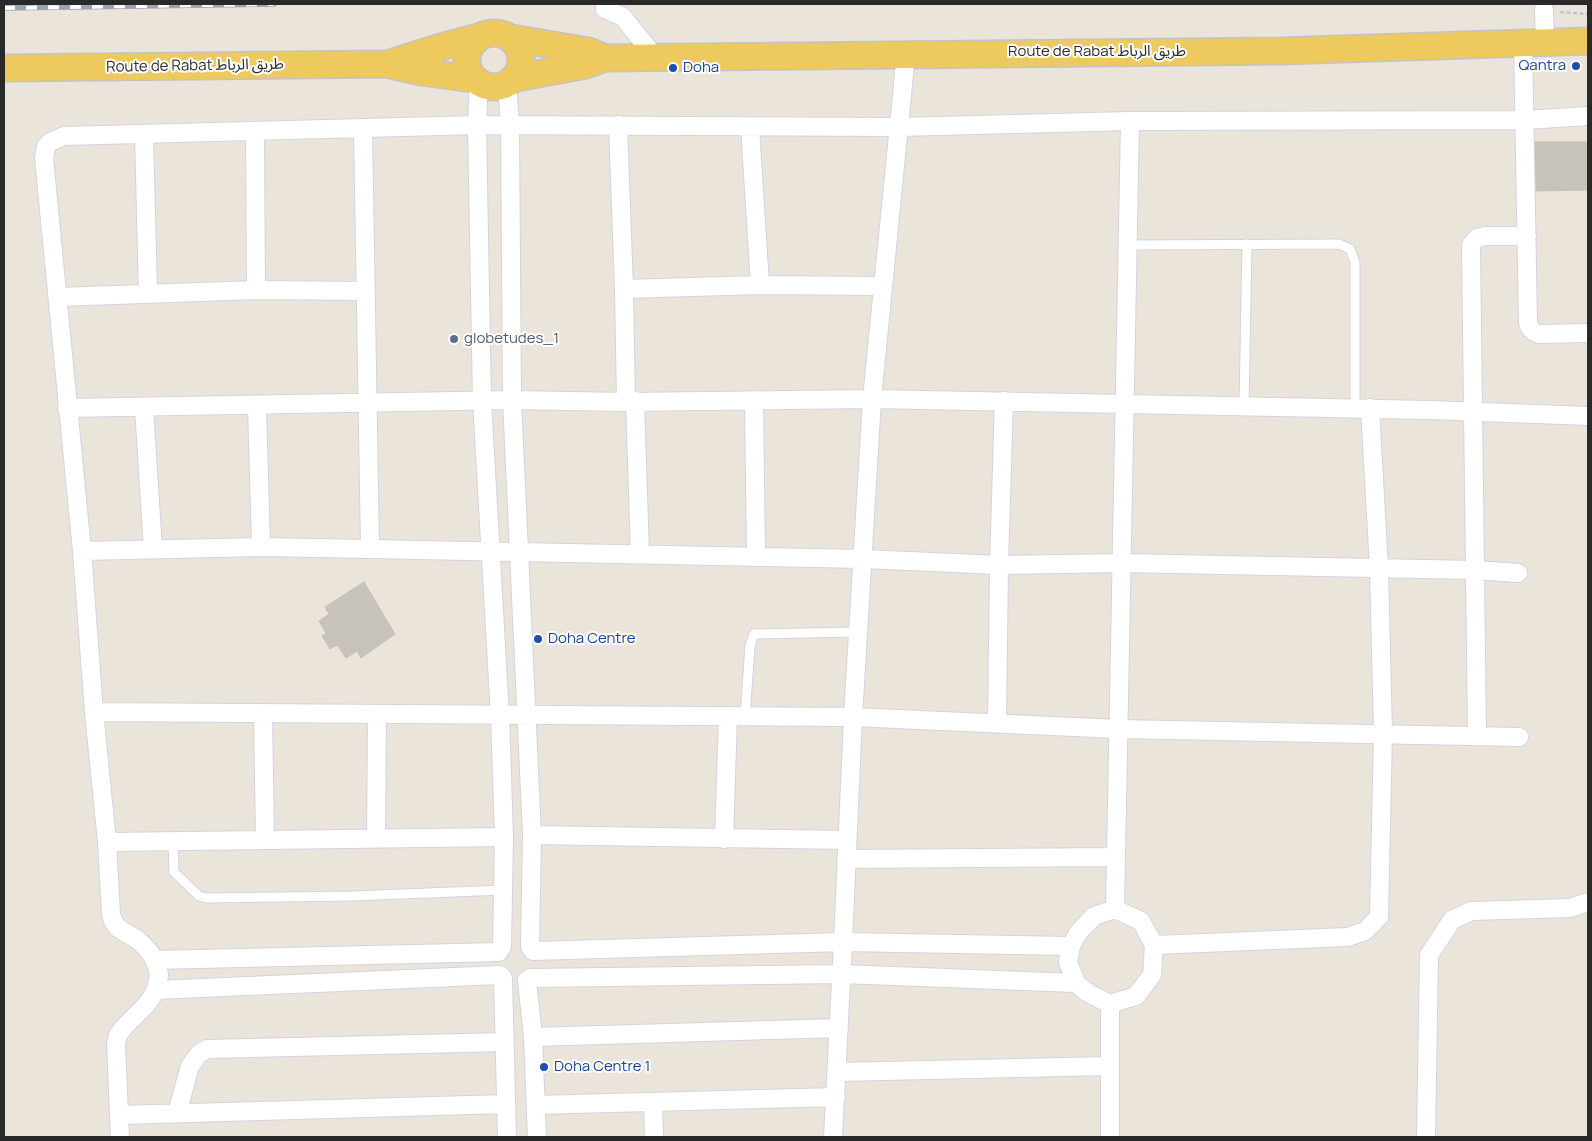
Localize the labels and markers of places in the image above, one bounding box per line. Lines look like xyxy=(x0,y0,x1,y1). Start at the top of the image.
place label: Qantra xyxy=(1518,57,1566,75)
place label: Doha xyxy=(683,59,719,77)
marker: Qantra xyxy=(1570,60,1582,72)
marker: Doha xyxy=(667,62,679,74)
place label: globetudes_1 xyxy=(464,330,559,348)
marker: globetudes_1 xyxy=(448,333,460,345)
place label: Doha Centre xyxy=(548,630,635,648)
marker: Doha Centre xyxy=(532,633,544,645)
place label: Doha Centre 1 xyxy=(554,1058,650,1076)
marker: Doha Centre 1 xyxy=(538,1061,550,1073)

